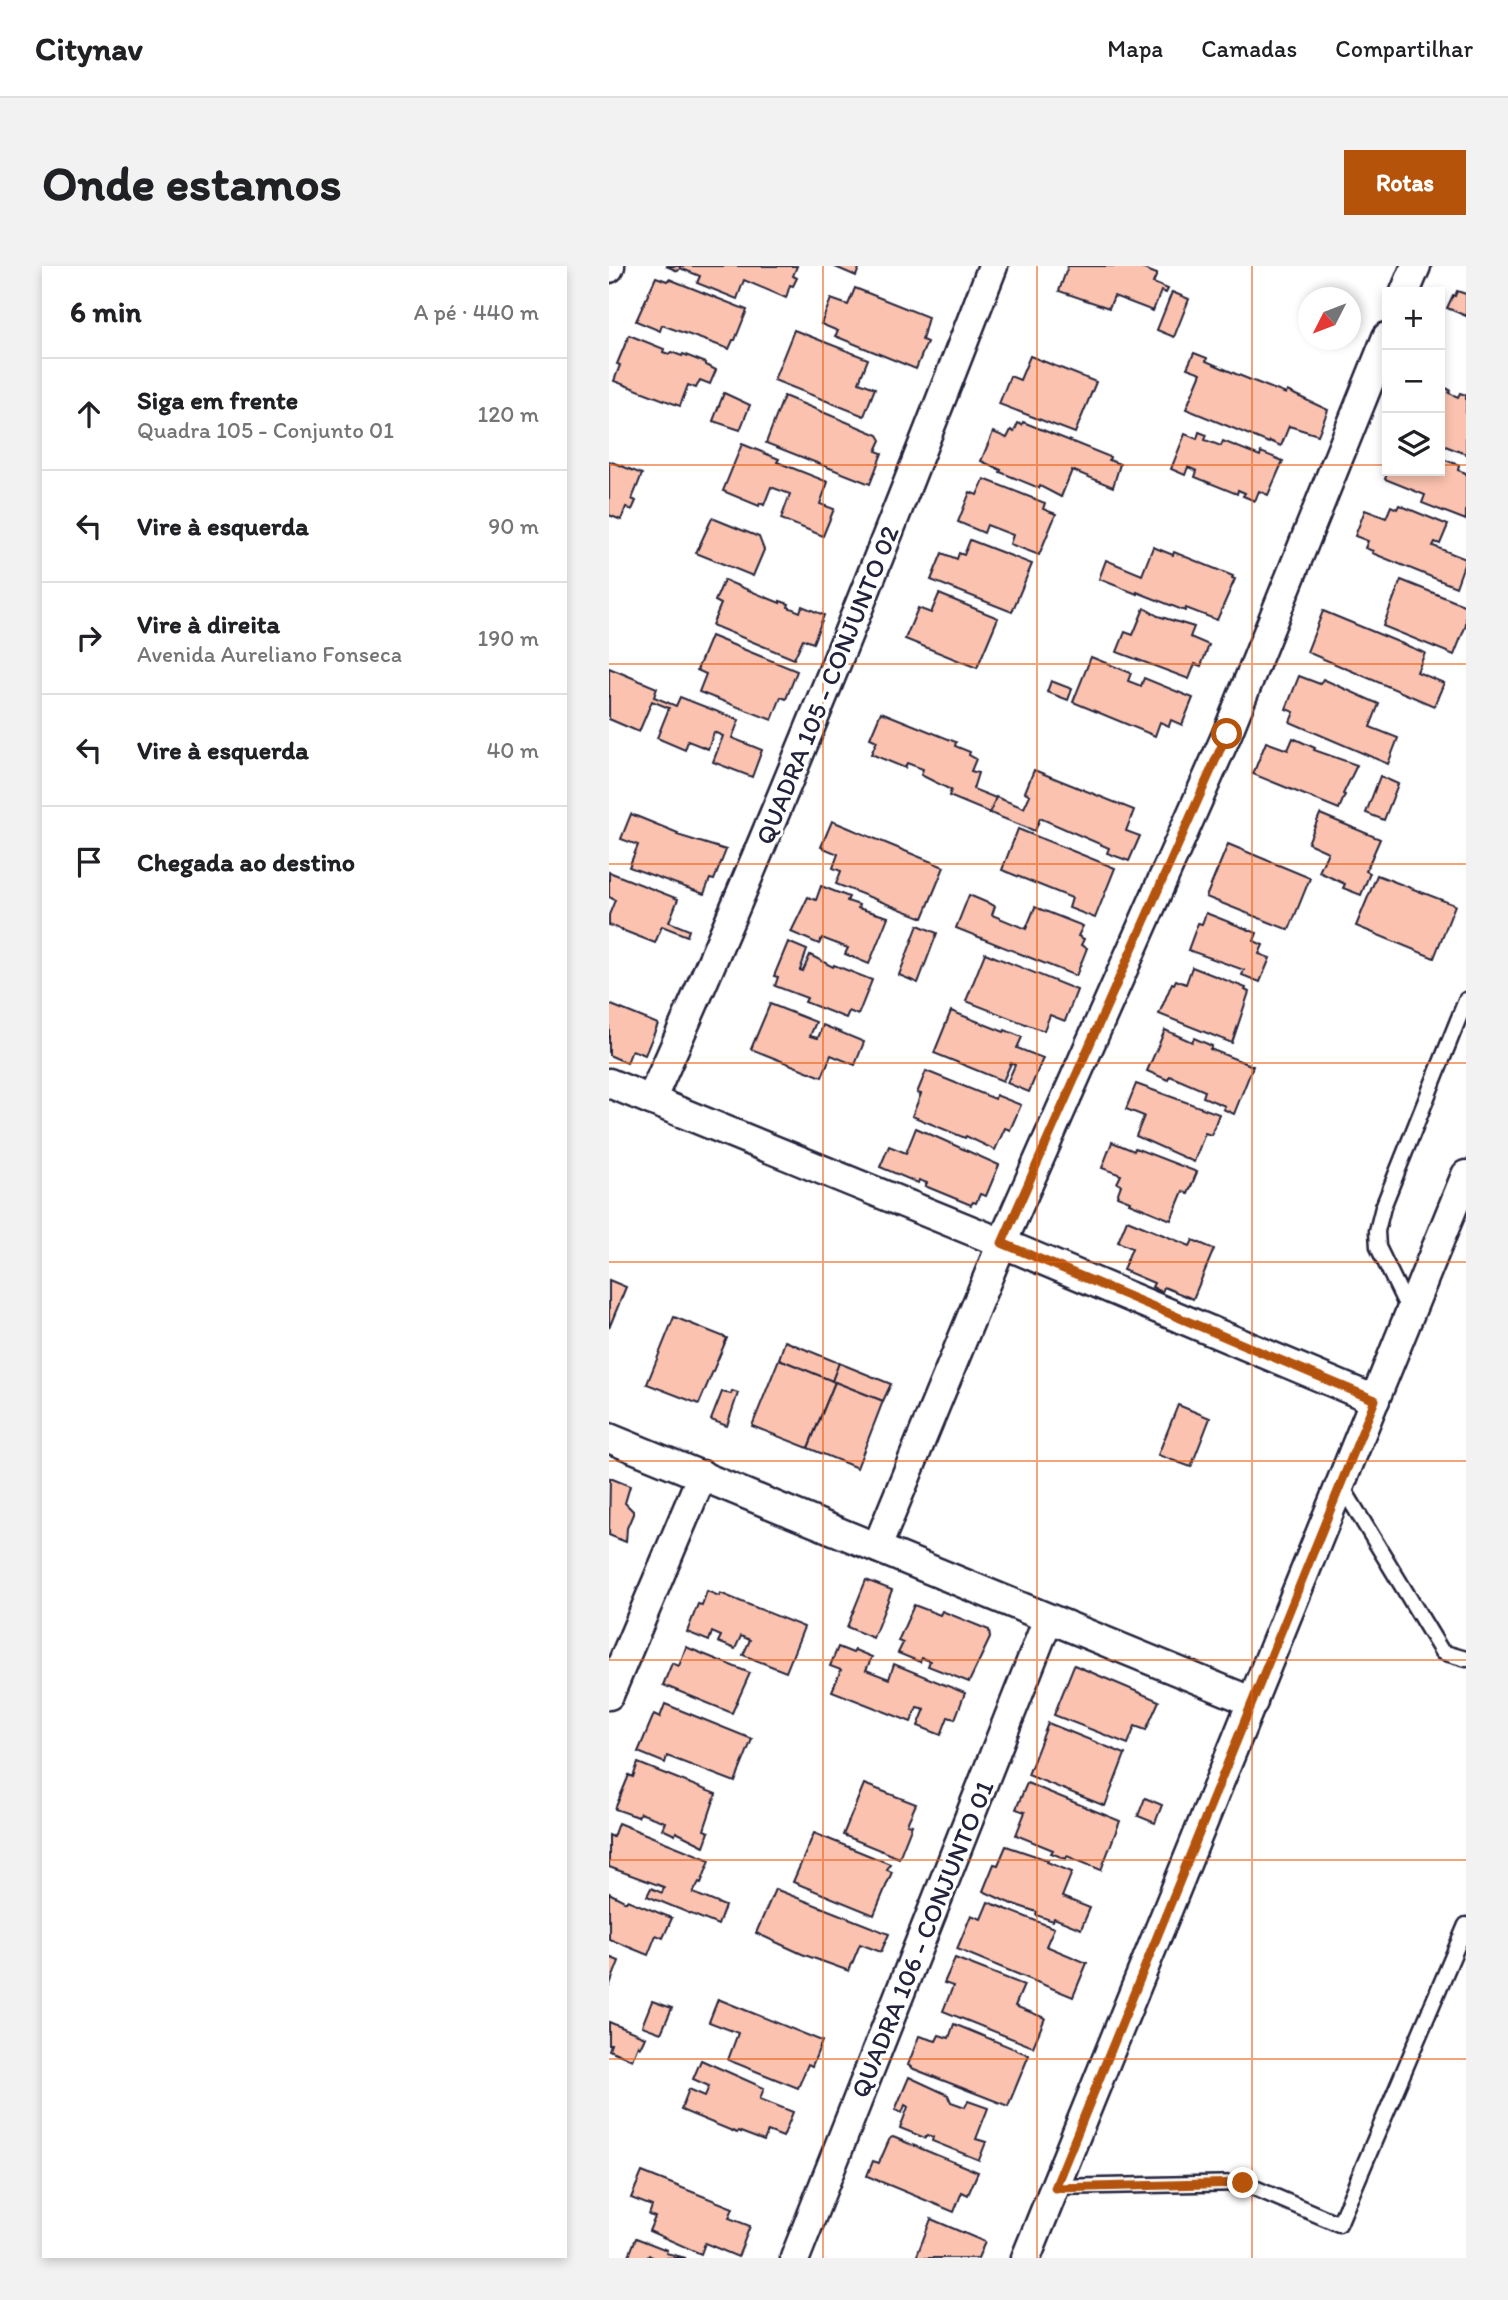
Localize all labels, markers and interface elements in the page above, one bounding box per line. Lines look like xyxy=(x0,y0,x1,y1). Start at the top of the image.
text: Citynav xyxy=(35,29,143,68)
text: Mapa xyxy=(1107,34,1163,63)
text: Camadas xyxy=(1201,34,1297,63)
text: Compartilhar xyxy=(1335,34,1473,63)
button: Rotas xyxy=(1344,150,1466,215)
text: Onde estamos xyxy=(42,153,342,212)
north arrow xyxy=(1298,287,1361,350)
map controls xyxy=(1382,287,1445,476)
button: + xyxy=(1382,287,1445,350)
text: 6 min xyxy=(70,293,142,330)
text: A pé · 440 m xyxy=(414,298,539,326)
button: − xyxy=(1382,350,1445,413)
text: Siga em frente xyxy=(137,384,298,416)
icon: ahead xyxy=(70,395,108,433)
text: 120 m xyxy=(478,400,539,428)
button: layers xyxy=(1382,413,1445,476)
text: Quadra 105 - Conjunto 01 xyxy=(137,416,394,444)
icon: left xyxy=(70,507,108,545)
text: Vire à esquerda xyxy=(137,510,309,542)
text: 90 m xyxy=(488,512,539,540)
street label: QUADRA 105 - CONJUNTO 02 xyxy=(748,521,906,849)
text: Vire à direita xyxy=(137,608,280,640)
icon: right xyxy=(70,619,108,657)
text: 190 m xyxy=(478,624,539,652)
text: Avenida Aureliano Fonseca xyxy=(137,640,402,668)
route start xyxy=(1211,718,1242,749)
icon: left xyxy=(70,731,108,769)
text: Vire à esquerda xyxy=(137,734,309,766)
text: 40 m xyxy=(486,736,539,764)
icon: arrive xyxy=(70,843,108,881)
text: Chegada ao destino xyxy=(137,846,355,878)
street label: QUADRA 106 - CONJUNTO 01 xyxy=(844,1776,1000,2102)
route end xyxy=(1227,2167,1258,2198)

